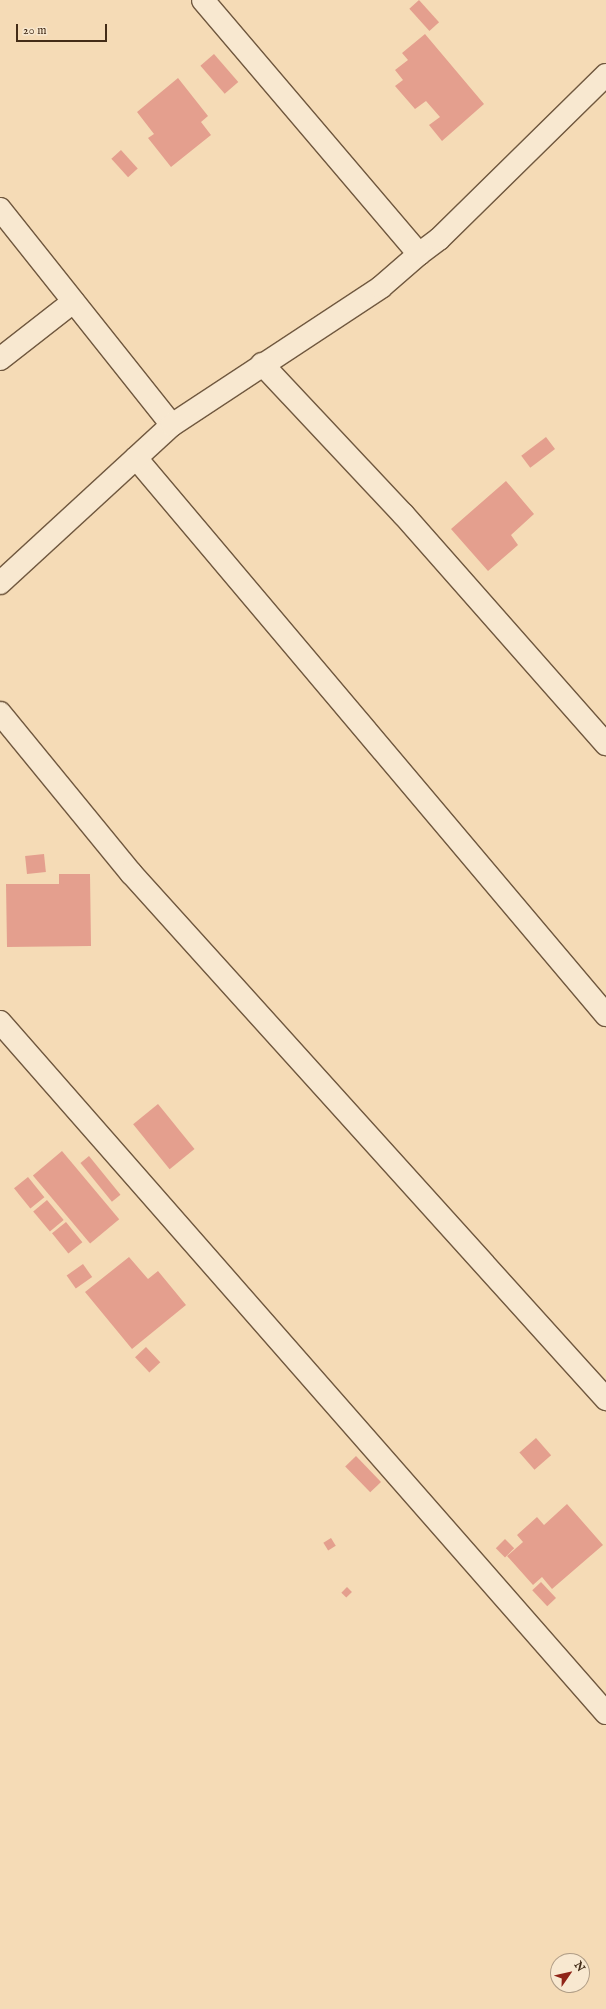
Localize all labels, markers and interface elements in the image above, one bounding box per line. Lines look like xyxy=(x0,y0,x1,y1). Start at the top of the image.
scale bar xyxy=(18,16,109,42)
text: 20 m xyxy=(23,23,46,38)
north arrow xyxy=(550,1953,590,1993)
text: N xyxy=(571,1959,588,1975)

